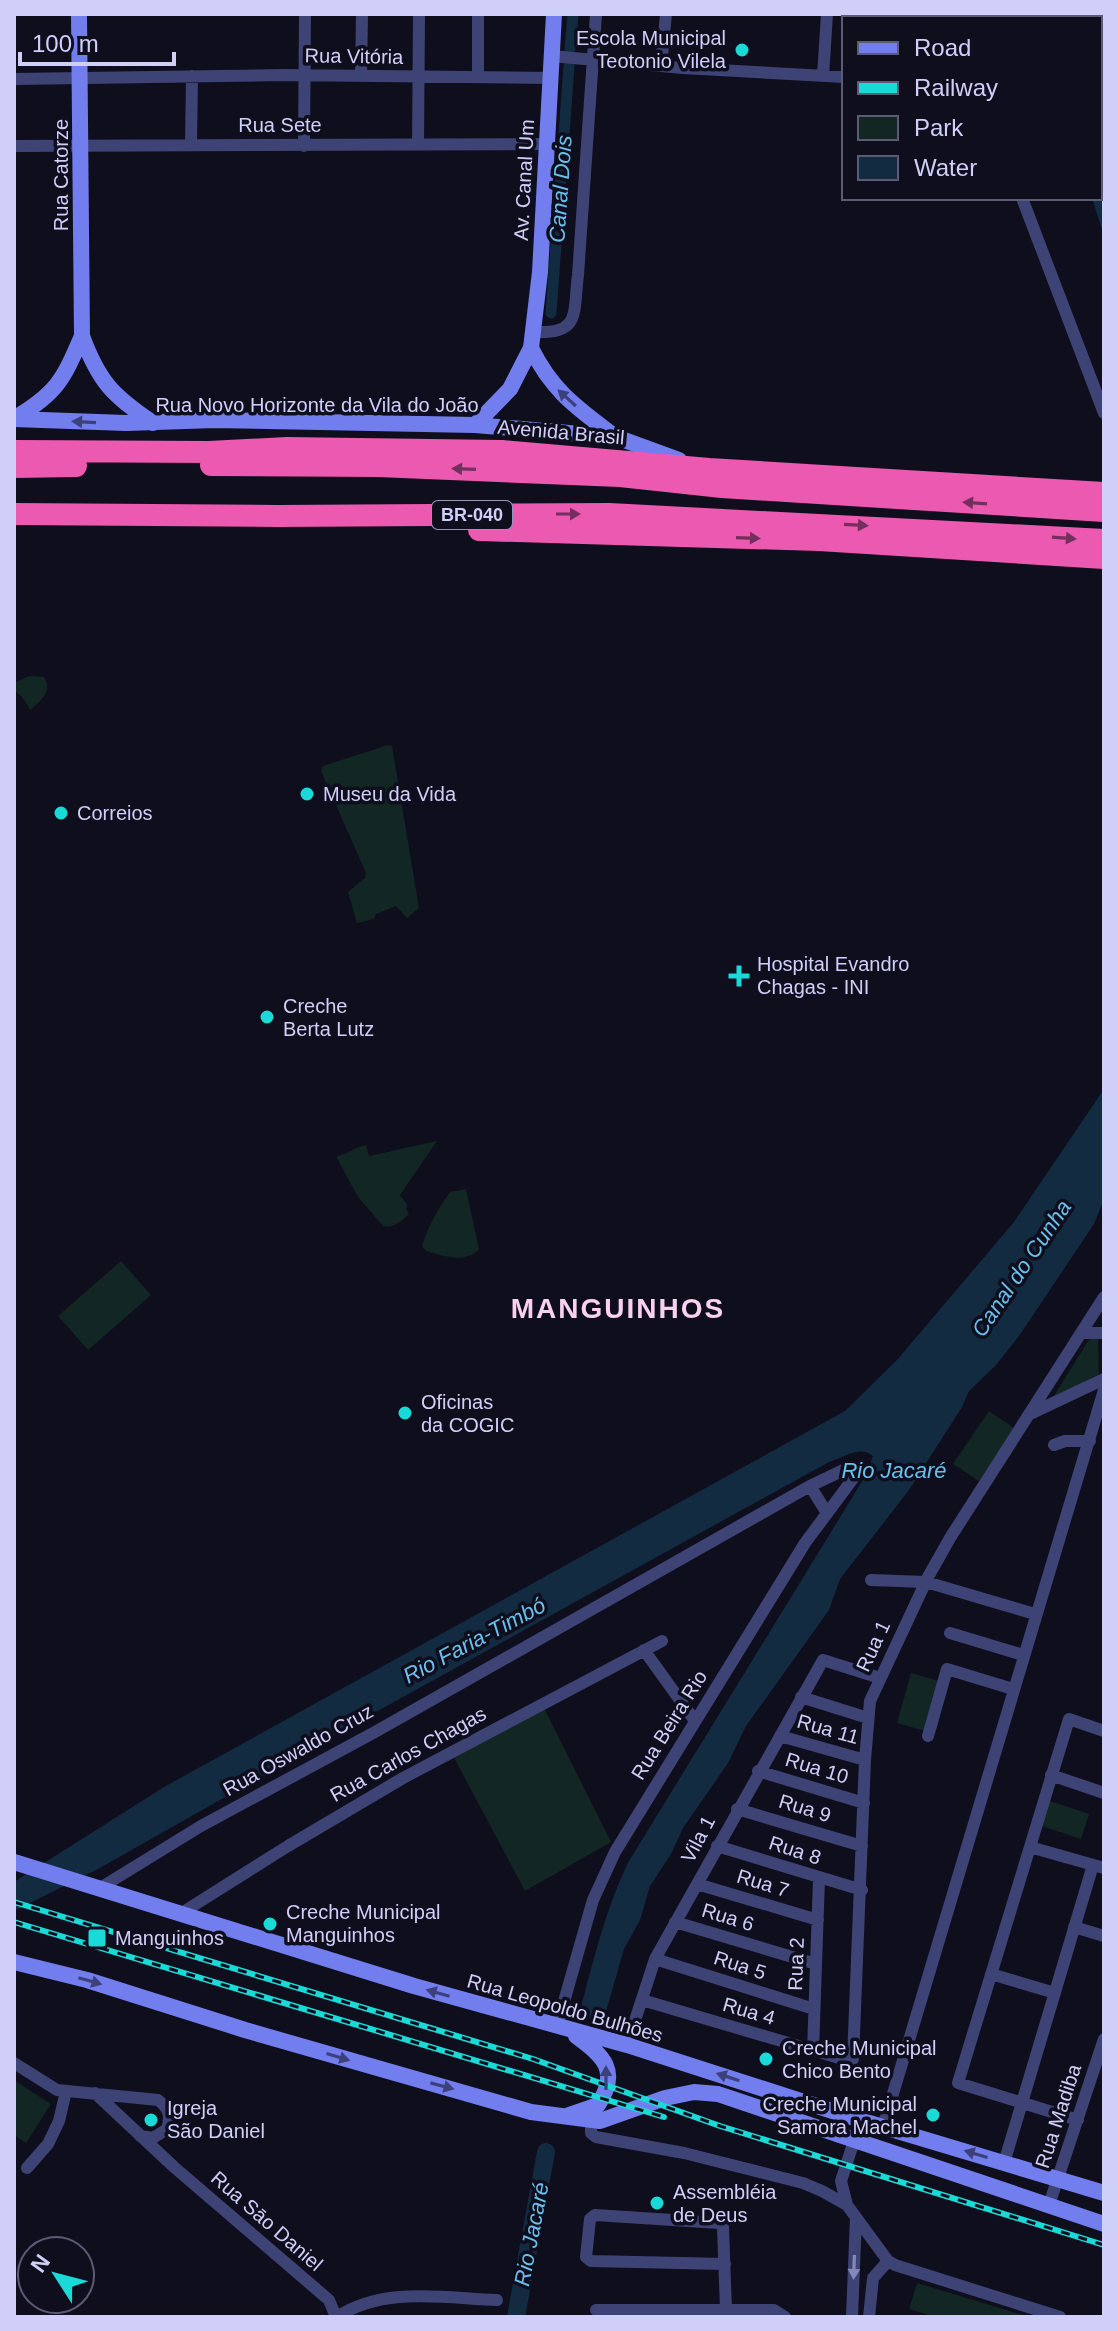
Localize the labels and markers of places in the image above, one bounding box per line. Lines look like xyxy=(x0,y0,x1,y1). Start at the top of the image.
place label: Escola Municipal Teotonio Vilela xyxy=(576,27,727,72)
marker: Escola Municipal Teotonio Vilela xyxy=(733,41,751,59)
place label: Museu da Vida xyxy=(323,783,457,805)
marker: Museu da Vida xyxy=(298,785,316,803)
place label: Correios xyxy=(77,802,153,824)
marker: Correios xyxy=(52,804,70,822)
place label: Hospital Evandro Chagas - INI xyxy=(757,953,909,998)
marker: Hospital Evandro Chagas - INI xyxy=(728,965,750,987)
place label: Creche Berta Lutz xyxy=(283,995,374,1040)
marker: Creche Berta Lutz xyxy=(258,1008,276,1026)
place label: Oficinas da COGIC xyxy=(421,1391,514,1436)
marker: Oficinas da COGIC xyxy=(396,1404,414,1422)
place label: Creche Municipal Manguinhos xyxy=(286,1901,441,1946)
marker: Creche Municipal Manguinhos xyxy=(261,1915,279,1933)
marker: Manguinhos xyxy=(86,1927,108,1949)
place label: Manguinhos xyxy=(115,1927,224,1949)
place label: Creche Municipal Chico Bento xyxy=(782,2037,937,2082)
marker: Creche Municipal Chico Bento xyxy=(757,2050,775,2068)
place label: Creche Municipal Samora Machel xyxy=(762,2093,917,2138)
place label: Igreja São Daniel xyxy=(167,2097,265,2142)
marker: Creche Municipal Samora Machel xyxy=(924,2106,942,2124)
marker: Igreja São Daniel xyxy=(142,2111,160,2129)
place label: Assembléia de Deus xyxy=(673,2181,777,2226)
marker: Assembléia de Deus xyxy=(648,2194,666,2212)

